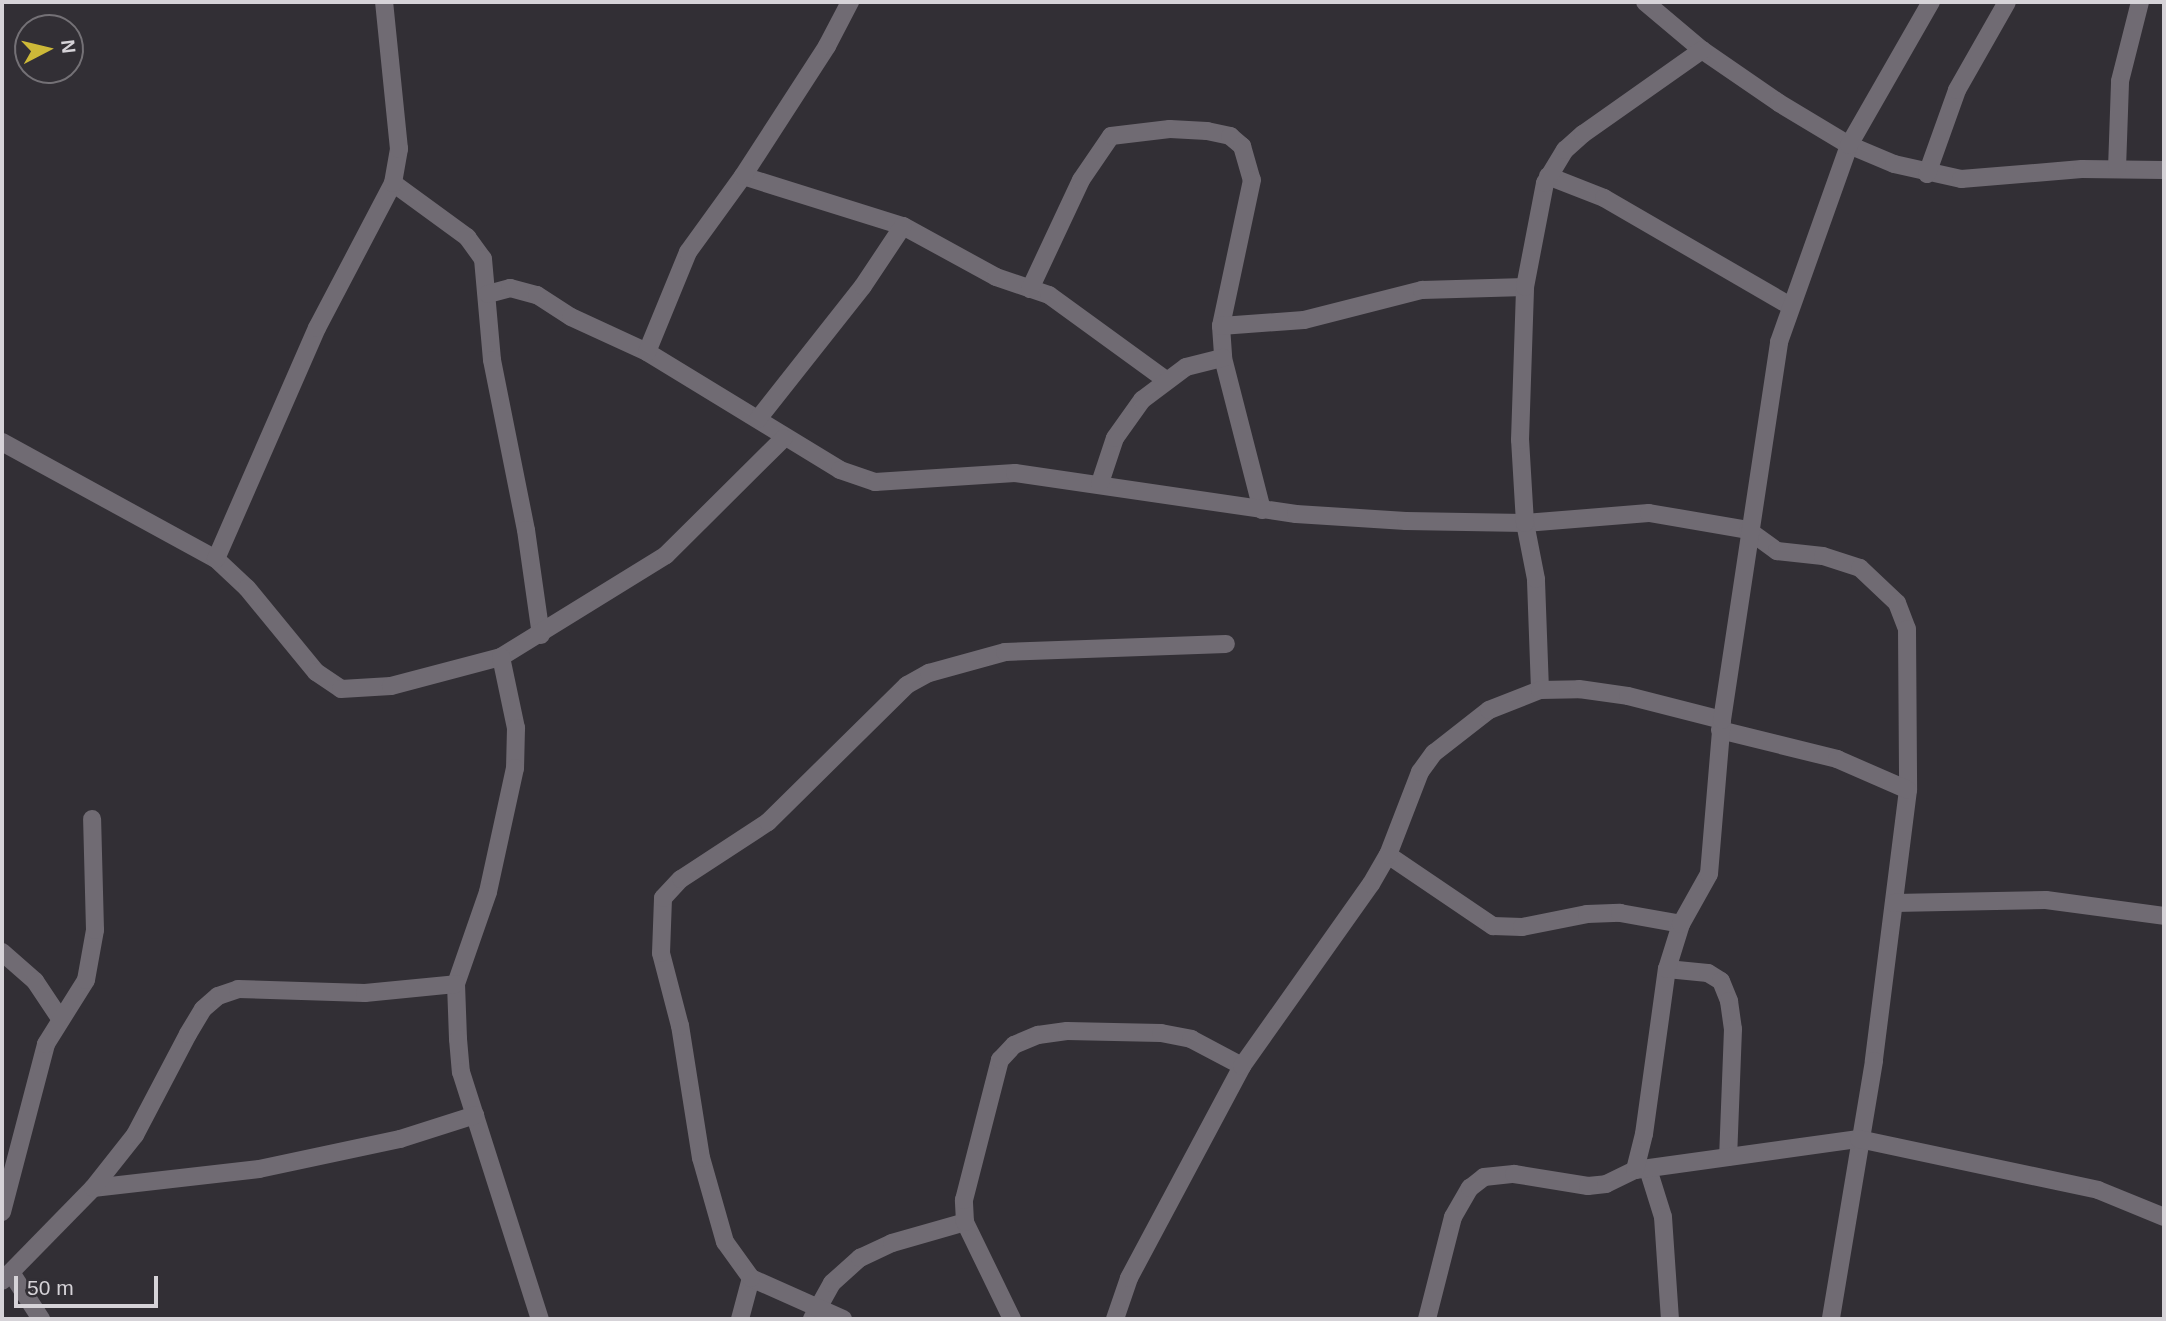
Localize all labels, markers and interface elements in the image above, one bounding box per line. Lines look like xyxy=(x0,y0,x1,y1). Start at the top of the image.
north arrow xyxy=(14,14,84,84)
text: N xyxy=(57,39,80,55)
scale bar xyxy=(18,1262,161,1306)
text: 50 m xyxy=(27,1276,74,1299)

